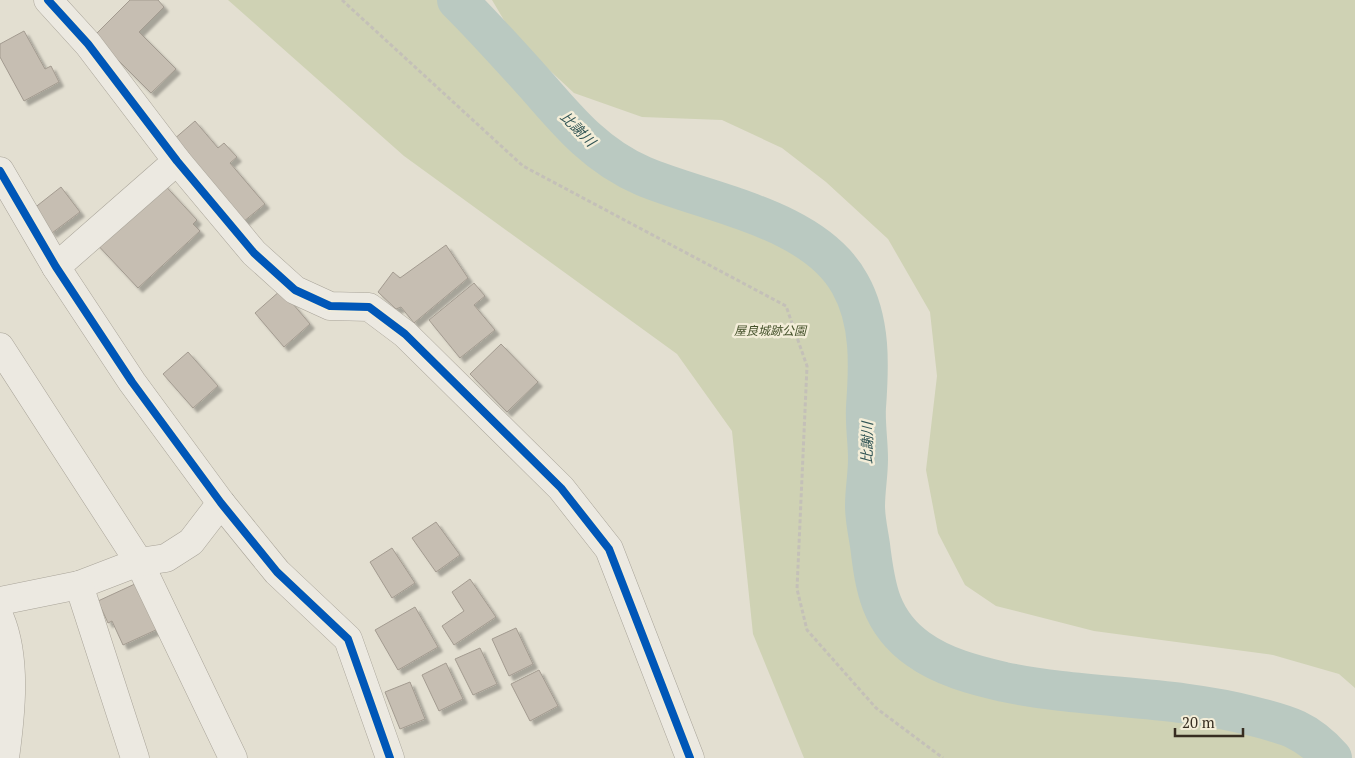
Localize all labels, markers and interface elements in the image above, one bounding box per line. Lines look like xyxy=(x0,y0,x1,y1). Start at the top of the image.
water label: 比謝川 xyxy=(557,107,601,152)
park label: 屋良城跡公園 xyxy=(734,323,808,338)
water label: 比謝川 xyxy=(857,420,876,464)
scale bar xyxy=(1175,706,1242,738)
text: 20 m xyxy=(1182,712,1215,732)

